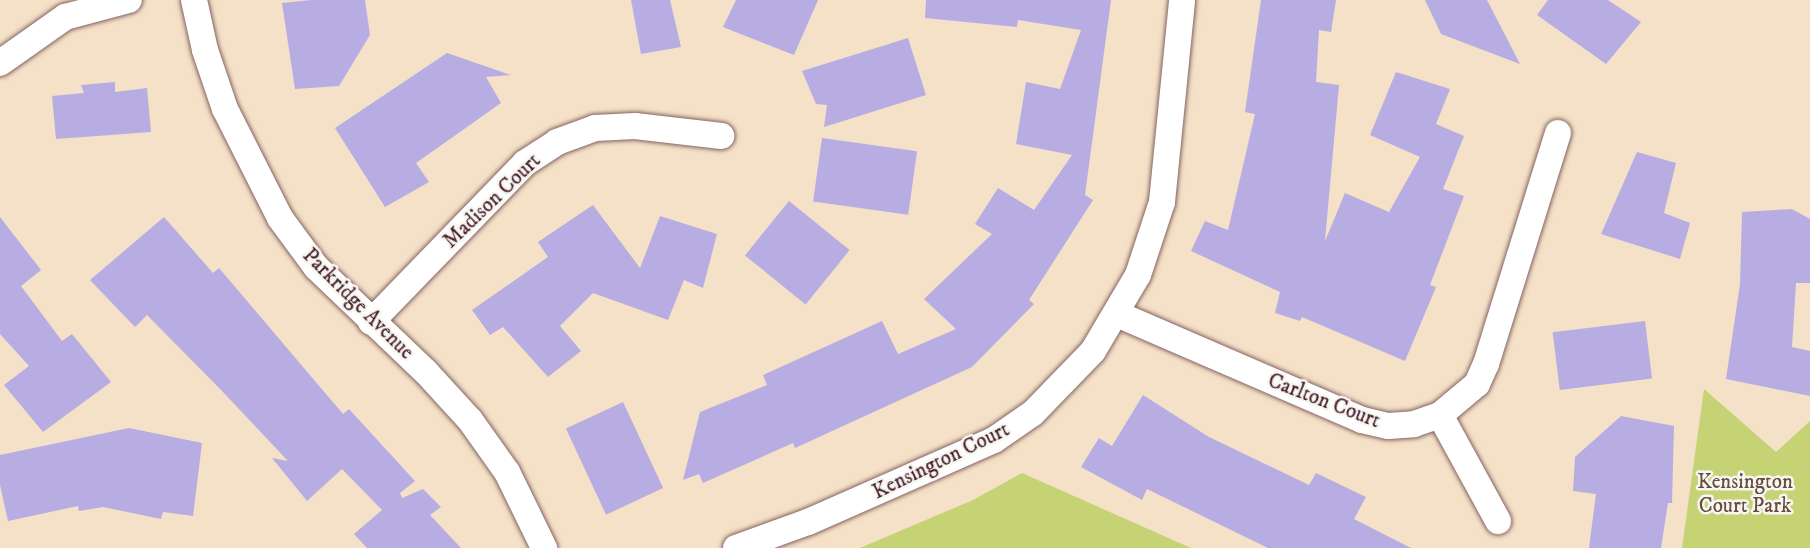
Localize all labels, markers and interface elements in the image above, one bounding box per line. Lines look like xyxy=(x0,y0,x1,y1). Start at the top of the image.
street label: Madison Court xyxy=(438,148,546,254)
street label: Parkridge Avenue xyxy=(297,243,419,365)
street label: Carlton Court xyxy=(1264,368,1384,434)
street label: Kensington Court xyxy=(868,417,1014,505)
park label: Kensington Court Park xyxy=(1697,469,1793,519)

